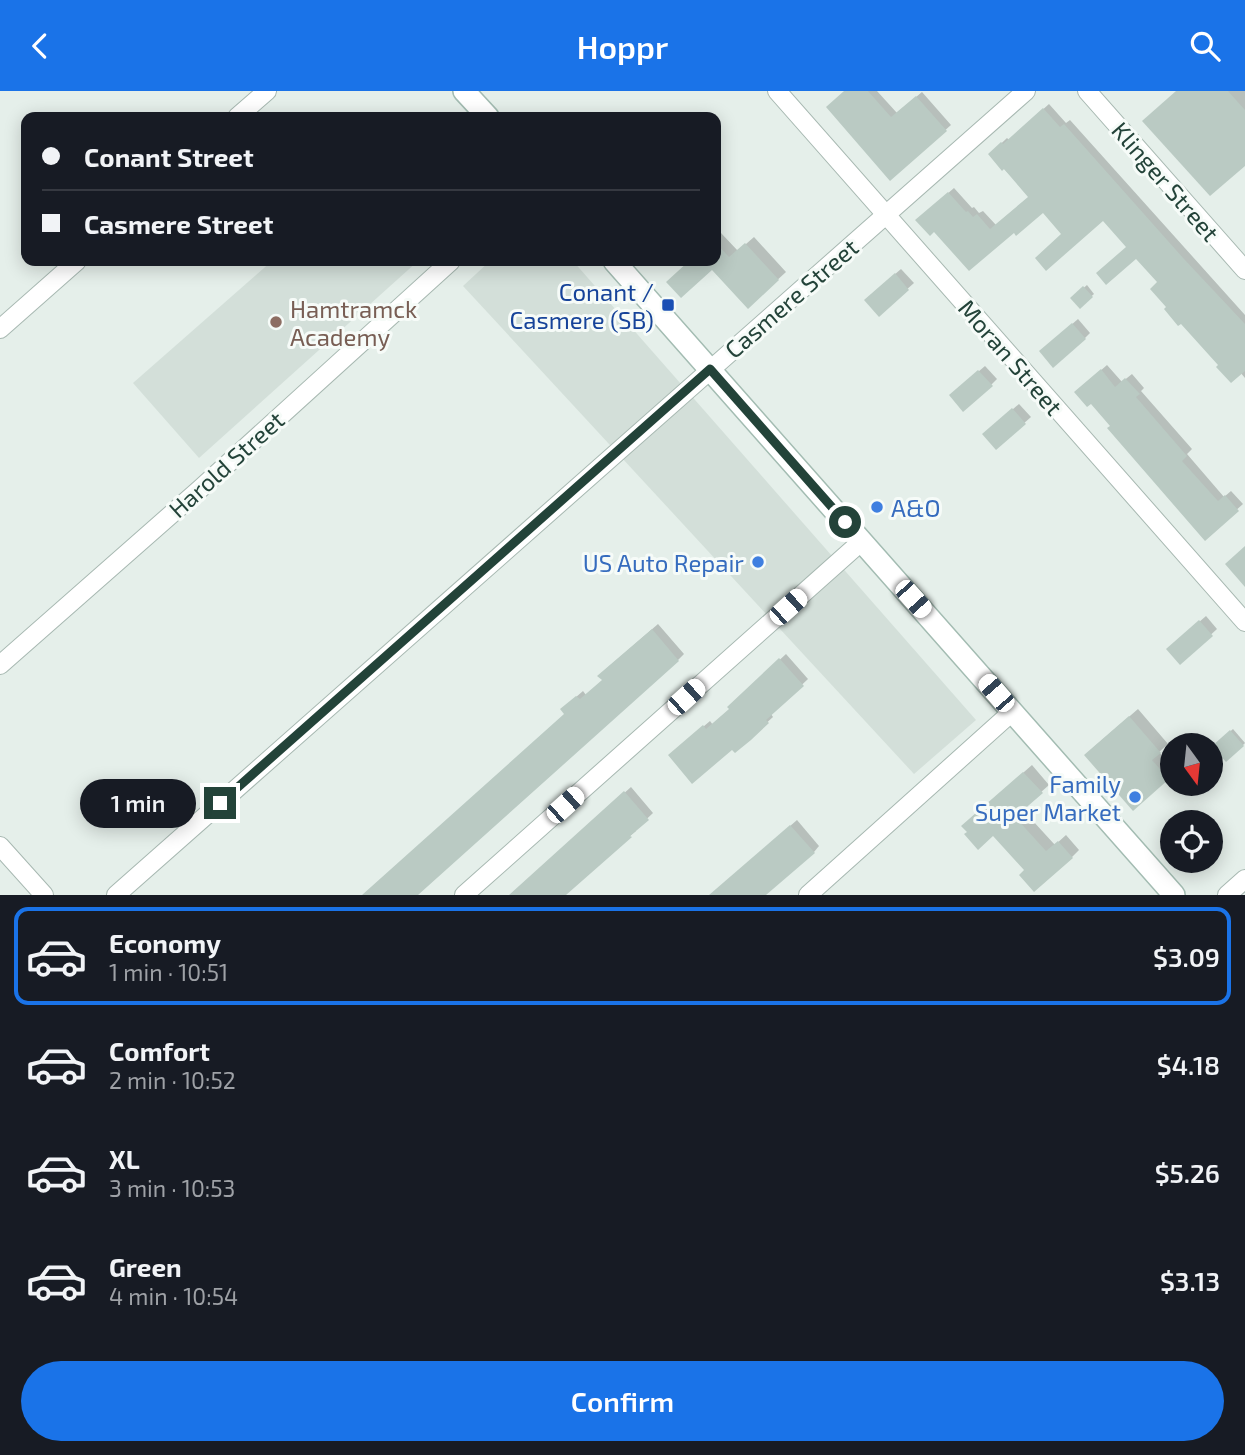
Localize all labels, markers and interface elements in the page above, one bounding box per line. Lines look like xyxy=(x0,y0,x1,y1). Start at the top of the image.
icon: back xyxy=(21,27,59,65)
text: Hoppr xyxy=(577,27,668,65)
icon: search xyxy=(1186,27,1224,65)
street label: Klinger Street xyxy=(1106,115,1226,247)
text: Conant Street xyxy=(84,141,254,172)
text: Casmere Street xyxy=(84,208,273,239)
street label: Casmere Street xyxy=(718,232,864,364)
place label: Conant / Casmere (SB) xyxy=(510,277,654,334)
street label: Moran Street xyxy=(953,293,1069,421)
place label: Hamtramck Academy xyxy=(290,294,417,351)
marker: Conant / Casmere (SB) xyxy=(660,297,676,313)
marker: Hamtramck Academy xyxy=(268,314,284,330)
street label: Harold Street xyxy=(162,405,290,523)
place label: A&O xyxy=(891,493,941,522)
marker: A&O xyxy=(869,499,885,515)
route start xyxy=(829,506,861,538)
place label: US Auto Repair xyxy=(583,548,744,577)
marker: US Auto Repair xyxy=(750,554,766,570)
car xyxy=(892,576,935,622)
car xyxy=(766,585,811,629)
car xyxy=(975,670,1018,716)
car xyxy=(664,675,709,719)
north arrow xyxy=(1160,733,1223,796)
map controls xyxy=(1160,733,1223,873)
place label: Family Super Market xyxy=(975,769,1121,826)
callout: 1 min xyxy=(80,779,196,827)
car xyxy=(543,783,588,827)
route end xyxy=(204,787,236,819)
text: 1 min xyxy=(111,789,165,817)
marker: Family Super Market xyxy=(1127,789,1143,805)
button: locate xyxy=(1160,810,1223,873)
icon: car xyxy=(25,925,88,988)
text: Economy xyxy=(109,927,221,958)
text: $3.09 xyxy=(1153,941,1220,972)
text: 1 min · 10:51 xyxy=(109,958,228,986)
icon: car xyxy=(25,1033,88,1096)
text: Comfort xyxy=(109,1035,210,1066)
text: $4.18 xyxy=(1157,1049,1220,1080)
text: 2 min · 10:52 xyxy=(109,1066,236,1094)
icon: car xyxy=(25,1141,88,1204)
text: XL xyxy=(109,1143,140,1174)
text: $5.26 xyxy=(1155,1157,1220,1188)
text: 3 min · 10:53 xyxy=(109,1174,235,1202)
icon: car xyxy=(25,1249,88,1312)
text: Green xyxy=(109,1251,182,1282)
text: $3.13 xyxy=(1160,1265,1220,1296)
text: 4 min · 10:54 xyxy=(109,1282,238,1310)
button: Confirm xyxy=(21,1361,1224,1441)

